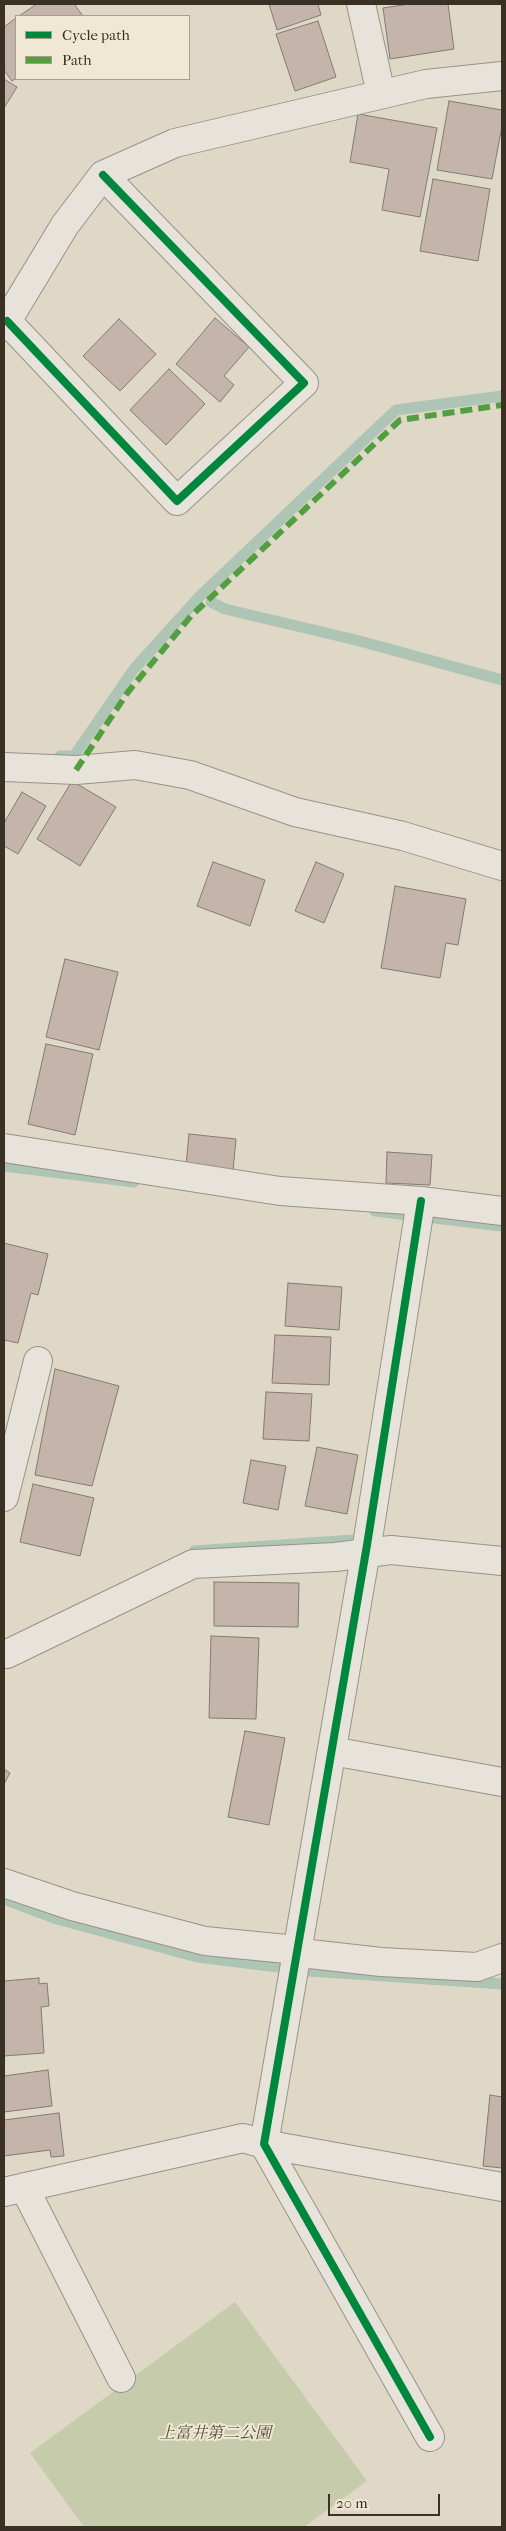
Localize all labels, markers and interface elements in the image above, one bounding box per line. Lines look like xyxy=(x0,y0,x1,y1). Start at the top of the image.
legend xyxy=(15,15,190,80)
text: Cycle path xyxy=(62,26,130,44)
text: Path xyxy=(62,51,92,69)
park label: 上富井第二公園 xyxy=(159,2424,271,2444)
scale bar xyxy=(331,2484,444,2516)
text: 20 m xyxy=(336,2494,368,2512)

